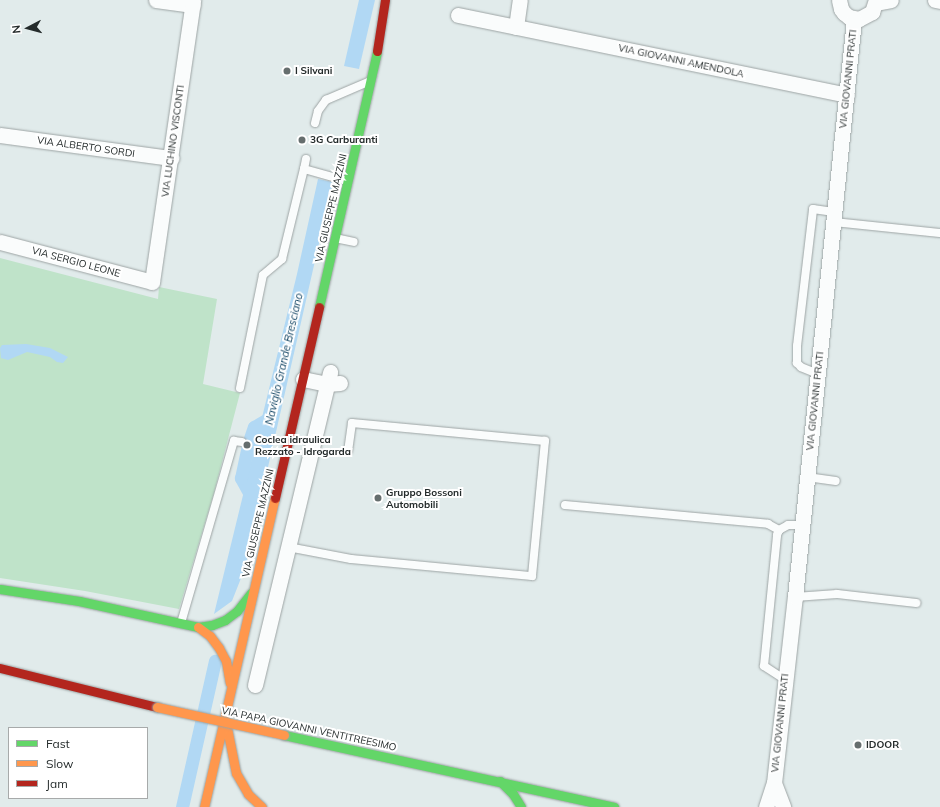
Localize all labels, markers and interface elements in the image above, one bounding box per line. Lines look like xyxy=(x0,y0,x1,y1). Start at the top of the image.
north arrow xyxy=(8,8,48,48)
text: N xyxy=(9,24,23,34)
street label: VIA GIOVANNI PRATI xyxy=(837,29,859,129)
street label: VIA GIOVANNI AMENDOLA xyxy=(617,42,745,80)
place label: I Silvani xyxy=(295,65,332,77)
marker: I Silvani xyxy=(282,66,292,76)
street label: VIA LUCHINO VISCONTI xyxy=(159,84,187,198)
street label: VIA ALBERTO SORDI xyxy=(36,134,136,160)
place label: 3G Carburanti xyxy=(310,134,378,146)
marker: 3G Carburanti xyxy=(297,135,307,145)
street label: VIA GIUSEPPE MAZZINI xyxy=(313,153,349,263)
street label: VIA SERGIO LEONE xyxy=(30,244,122,280)
water label: Naviglio Grande Bresciano xyxy=(262,292,306,426)
street label: VIA GIOVANNI PRATI xyxy=(804,351,826,451)
place label: Coclea idraulica Rezzato - Idrogarda xyxy=(255,433,351,456)
marker: Coclea idraulica Rezzato - Idrogarda xyxy=(242,440,252,450)
street label: VIA GIUSEPPE MAZZINI xyxy=(240,468,276,578)
place label: Gruppo Bossoni Automobili xyxy=(386,486,462,510)
marker: Gruppo Bossoni Automobili xyxy=(373,493,383,503)
street label: VIA GIOVANNI PRATI xyxy=(769,673,791,773)
street label: VIA PAPA GIOVANNI VENTITREESIMO xyxy=(220,705,398,753)
legend xyxy=(8,727,148,799)
text: Fast xyxy=(46,736,70,751)
place label: IDOOR xyxy=(866,739,899,751)
marker: IDOOR xyxy=(853,740,863,750)
text: Slow xyxy=(46,756,74,771)
text: Jam xyxy=(46,776,68,791)

